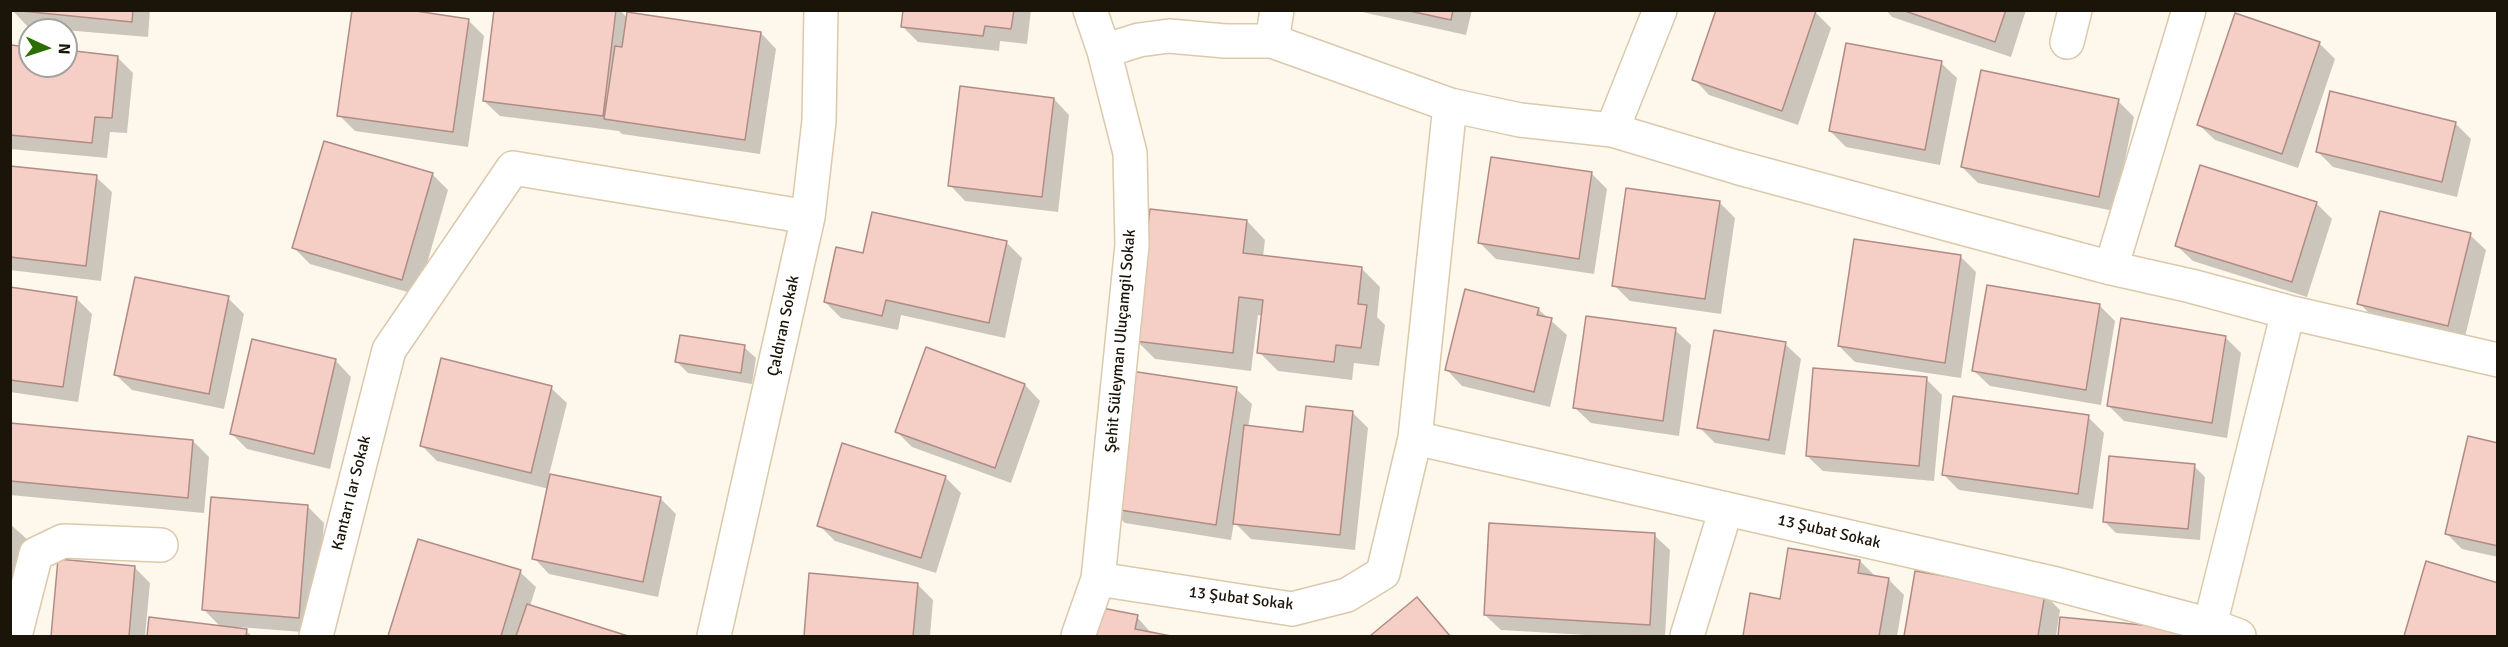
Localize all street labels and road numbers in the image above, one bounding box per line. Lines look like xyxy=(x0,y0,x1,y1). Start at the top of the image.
street label: Şehit Süleyman Uluçamgil Sokak xyxy=(1102,228,1140,454)
street label: Çaldıran Sokak xyxy=(764,274,804,378)
street label: Kantarı lar Sokak xyxy=(328,434,376,552)
street label: 13 Şubat Sokak xyxy=(1776,511,1882,553)
street label: 13 Şubat Sokak xyxy=(1188,583,1294,615)

